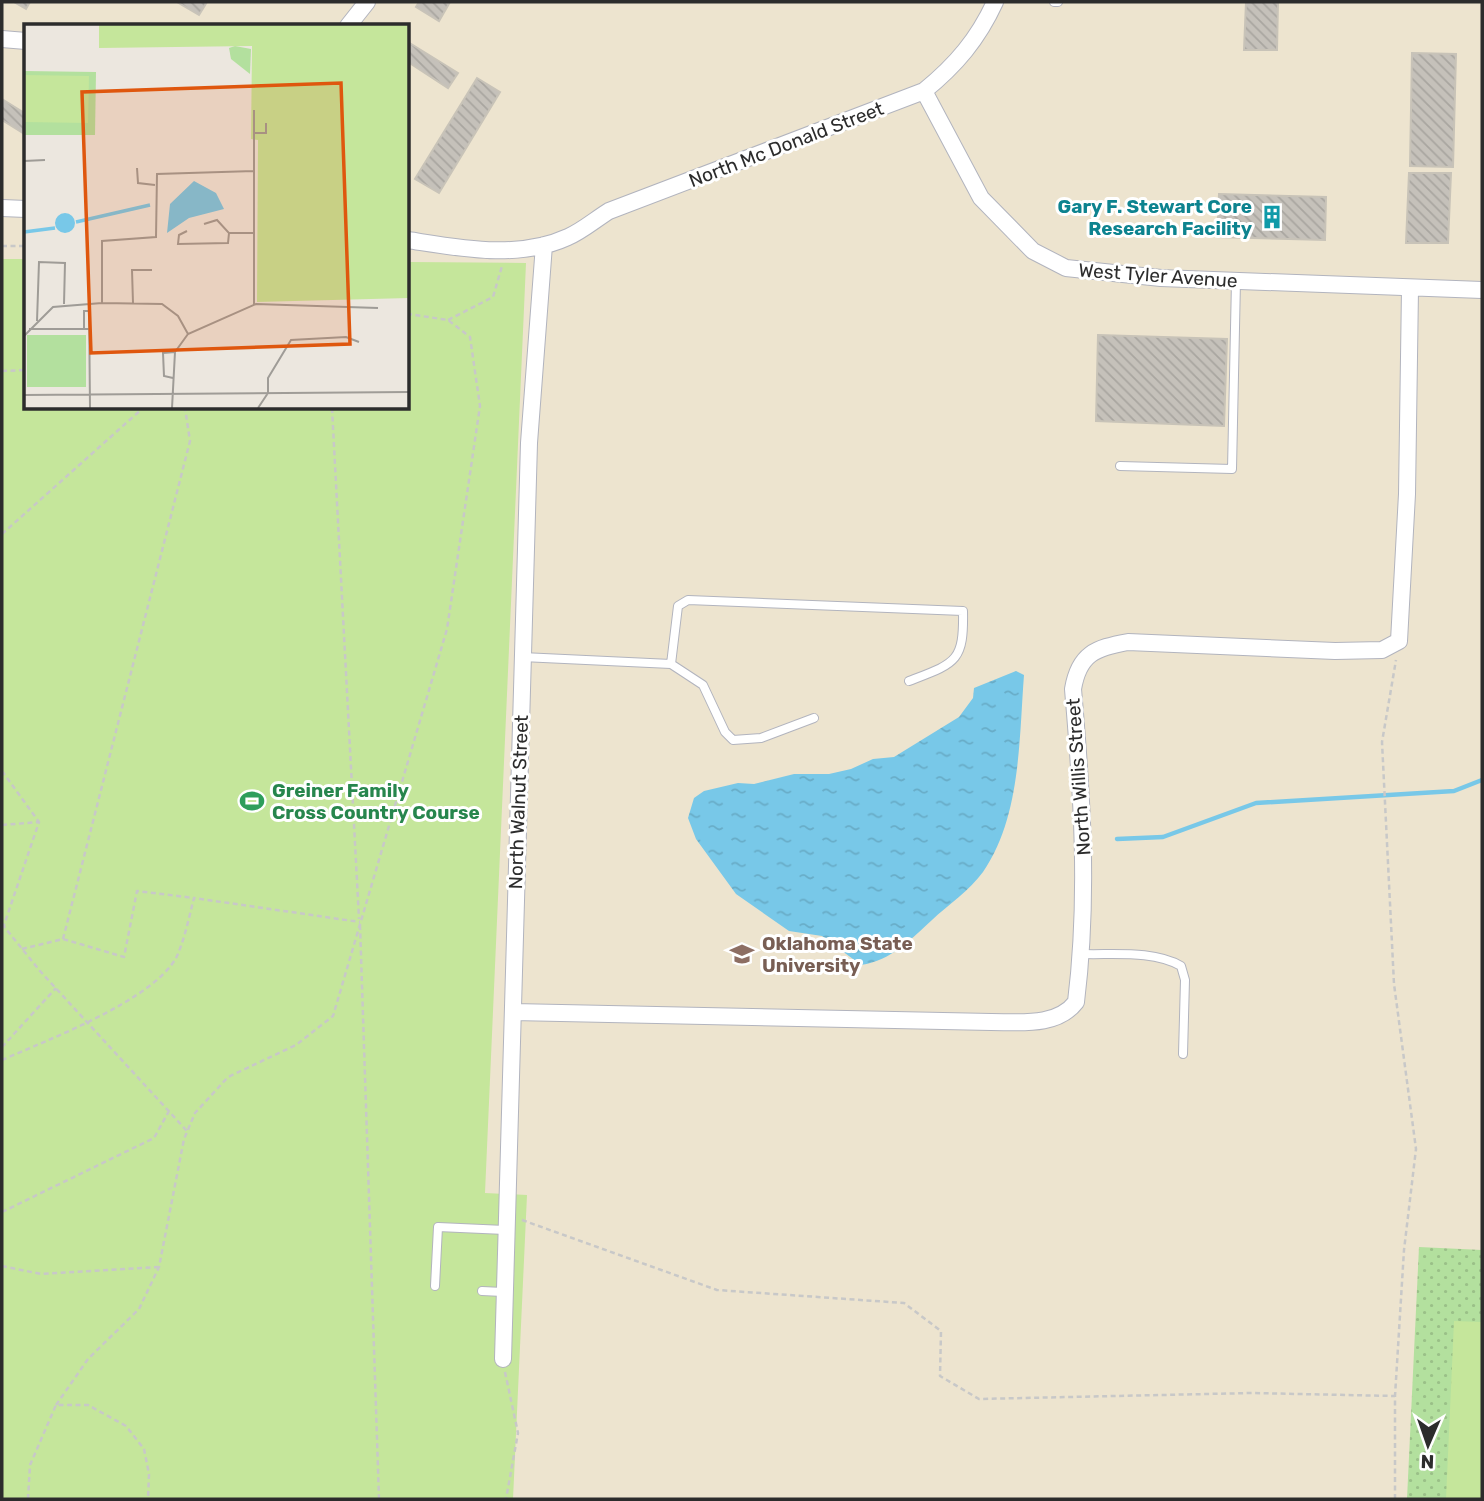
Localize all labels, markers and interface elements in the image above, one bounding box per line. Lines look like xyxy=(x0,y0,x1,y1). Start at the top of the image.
inset map xyxy=(24,24,410,410)
street label: North Mc Donald Street xyxy=(686,96,887,192)
place label: Gary F. Stewart Core Research Facility xyxy=(1058,195,1253,240)
building icon: Gary F. Stewart Core Research Facility xyxy=(1258,203,1286,231)
street label: West Tyler Avenue xyxy=(1078,258,1238,293)
street label: North Willis Street xyxy=(1061,697,1095,856)
street label: North Walnut Street xyxy=(504,714,533,890)
place label: Greiner Family Cross Country Course xyxy=(272,779,480,824)
sports icon: Greiner Family Cross Country Course xyxy=(238,787,266,815)
place label: Oklahoma State University xyxy=(762,932,913,977)
school or university icon: Oklahoma State University xyxy=(728,940,756,968)
north arrow xyxy=(1393,1410,1463,1480)
text: N xyxy=(1420,1450,1435,1473)

